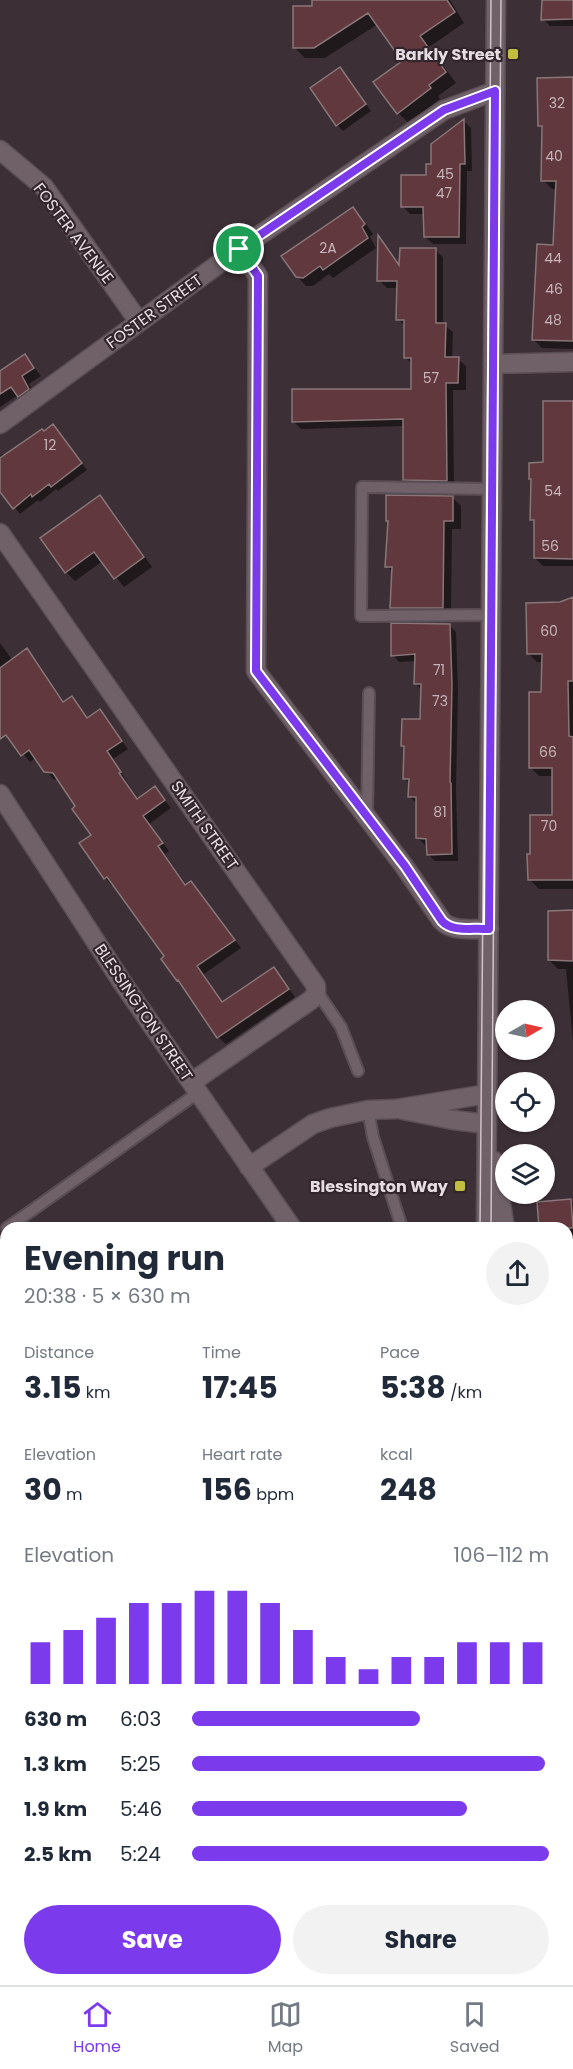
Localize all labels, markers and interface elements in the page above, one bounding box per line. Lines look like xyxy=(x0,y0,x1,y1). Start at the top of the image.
place label: Barkly Street xyxy=(395,43,501,66)
marker: Barkly Street xyxy=(506,47,520,61)
house number: 32 xyxy=(549,93,565,113)
house number: 40 xyxy=(545,146,563,166)
house number: 45 xyxy=(436,164,454,184)
street label: FOSTER AVENUE xyxy=(28,178,119,289)
house number: 47 xyxy=(436,183,453,203)
pin xyxy=(213,223,264,274)
icon: arrive xyxy=(222,232,255,265)
house number: 2A xyxy=(319,238,337,258)
house number: 44 xyxy=(544,248,562,268)
street label: FOSTER STREET xyxy=(102,268,207,354)
house number: 46 xyxy=(545,279,563,299)
house number: 48 xyxy=(544,310,562,330)
house number: 57 xyxy=(423,368,440,388)
house number: 12 xyxy=(44,435,56,455)
house number: 54 xyxy=(544,481,562,501)
house number: 56 xyxy=(541,536,559,556)
house number: 60 xyxy=(540,621,558,641)
house number: 71 xyxy=(433,660,445,680)
house number: 73 xyxy=(432,691,448,711)
house number: 66 xyxy=(539,742,557,762)
street label: SMITH STREET xyxy=(165,776,244,875)
house number: 81 xyxy=(433,802,447,822)
house number: 70 xyxy=(541,816,557,836)
street label: BLESSINGTON STREET xyxy=(89,939,198,1086)
north arrow xyxy=(495,1000,555,1060)
map controls xyxy=(495,1000,555,1204)
button: locate xyxy=(495,1072,555,1132)
button: layers xyxy=(495,1144,555,1204)
place label: Blessington Way xyxy=(310,1175,449,1198)
marker: Blessington Way xyxy=(453,1179,467,1193)
text: Evening run xyxy=(24,1235,225,1282)
button: share xyxy=(486,1242,549,1305)
text: 20:38 · 5 × 630 m xyxy=(24,1282,191,1310)
text: Distance xyxy=(24,1341,94,1364)
text: Time xyxy=(202,1341,241,1364)
text: Pace xyxy=(380,1341,420,1364)
text: 3.15 xyxy=(24,1366,81,1409)
text: 17:45 xyxy=(202,1366,278,1409)
text: 5:38 xyxy=(380,1366,446,1409)
text: km xyxy=(81,1381,110,1404)
text: /km xyxy=(446,1381,482,1404)
text: Elevation xyxy=(24,1443,96,1466)
text: Heart rate xyxy=(202,1443,282,1466)
text: kcal xyxy=(380,1443,413,1466)
text: 30 xyxy=(24,1468,62,1511)
text: 156 xyxy=(202,1468,252,1511)
text: 248 xyxy=(380,1468,437,1511)
text: m xyxy=(62,1483,82,1506)
text: bpm xyxy=(252,1483,294,1506)
text: Elevation xyxy=(24,1541,114,1569)
text: 106–112 m xyxy=(454,1541,549,1569)
text: 630 m xyxy=(24,1705,87,1733)
text: 6:03 xyxy=(120,1705,161,1733)
text: 1.3 km xyxy=(24,1750,87,1778)
text: 5:25 xyxy=(120,1750,161,1778)
text: 1.9 km xyxy=(24,1795,87,1823)
text: 5:46 xyxy=(120,1795,162,1823)
text: 2.5 km xyxy=(24,1840,92,1868)
text: 5:24 xyxy=(120,1840,161,1868)
button: Save xyxy=(24,1905,281,1974)
button: Share xyxy=(293,1905,549,1974)
tab: Home xyxy=(73,1998,121,2059)
tab: Map xyxy=(268,1998,303,2059)
tab: Saved xyxy=(450,1998,500,2059)

